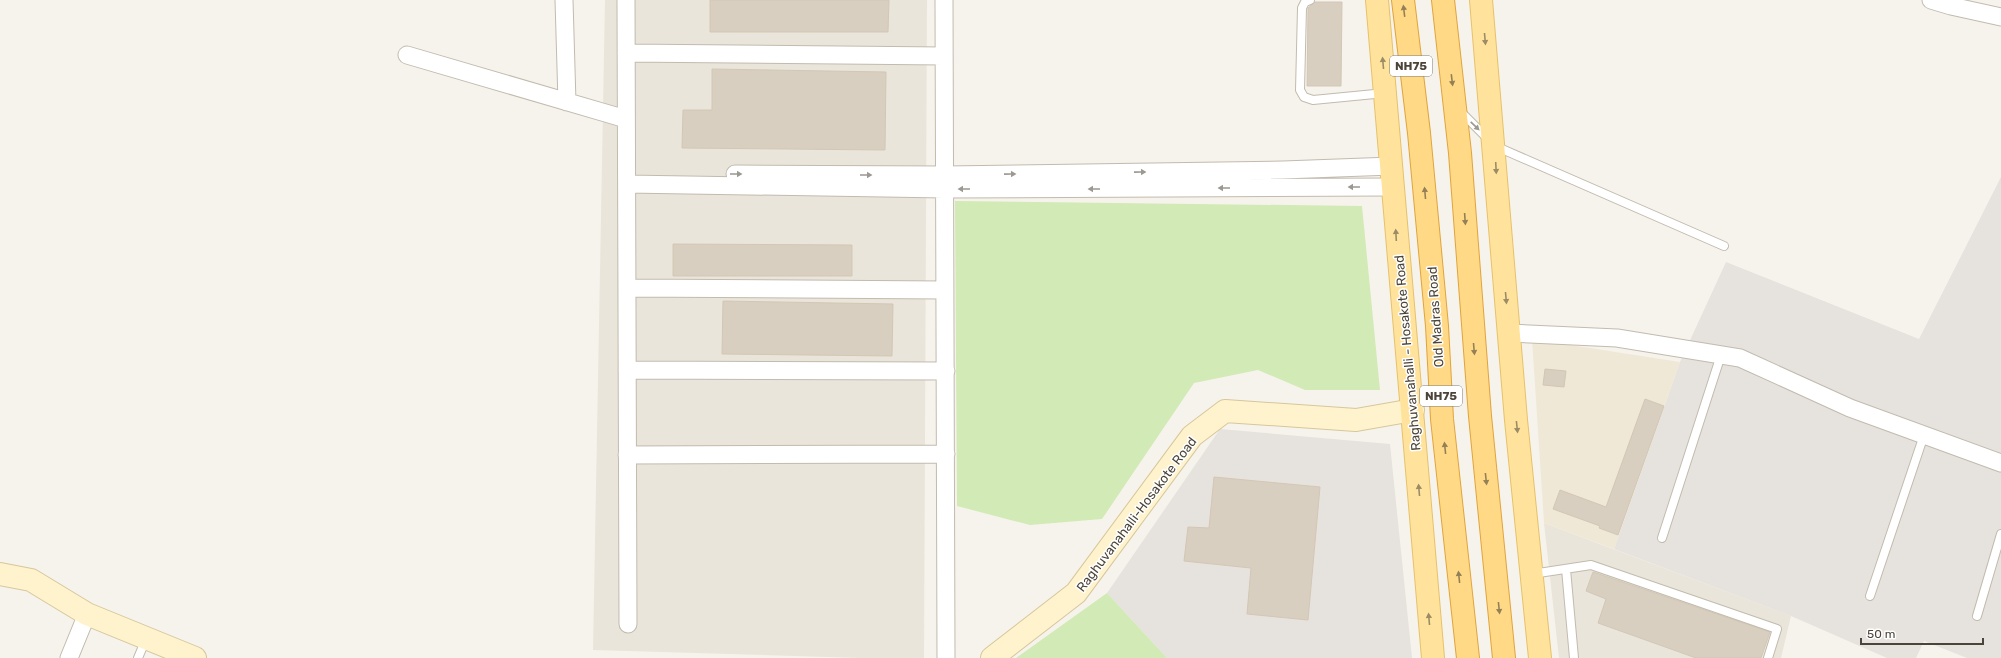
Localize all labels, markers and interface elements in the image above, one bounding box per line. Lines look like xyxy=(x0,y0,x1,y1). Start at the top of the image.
one-way arrow xyxy=(1401,4,1408,17)
one-way arrow xyxy=(1481,33,1488,45)
road number: NH75 xyxy=(1390,56,1432,76)
one-way arrow xyxy=(1380,57,1386,69)
one-way arrow xyxy=(1449,74,1455,87)
one-way arrow xyxy=(1470,121,1480,131)
one-way arrow xyxy=(1492,162,1499,174)
one-way arrow xyxy=(1134,169,1147,175)
one-way arrow xyxy=(730,171,743,177)
one-way arrow xyxy=(1004,171,1017,177)
one-way arrow xyxy=(860,172,873,178)
one-way arrow xyxy=(1347,184,1360,190)
one-way arrow xyxy=(1217,185,1230,191)
one-way arrow xyxy=(957,186,970,192)
one-way arrow xyxy=(1087,186,1100,192)
one-way arrow xyxy=(1421,187,1428,199)
one-way arrow xyxy=(1461,213,1468,225)
one-way arrow xyxy=(1393,229,1400,241)
street label: Raghuvanahalli - Hosakote Road xyxy=(1391,254,1425,451)
street label: Old Madras Road xyxy=(1425,266,1446,368)
one-way arrow xyxy=(1502,292,1509,304)
one-way arrow xyxy=(1471,343,1478,355)
road number: NH75 xyxy=(1420,386,1462,406)
one-way arrow xyxy=(1514,421,1520,433)
street label: Raghuvanahalli-Hosakote Road xyxy=(1073,434,1200,595)
one-way arrow xyxy=(1442,442,1448,454)
one-way arrow xyxy=(1483,473,1489,485)
one-way arrow xyxy=(1415,484,1422,496)
one-way arrow xyxy=(1456,571,1462,584)
one-way arrow xyxy=(1496,602,1502,614)
one-way arrow xyxy=(1426,613,1433,625)
scale bar xyxy=(1861,620,1983,646)
text: 50 m xyxy=(1867,627,1895,641)

